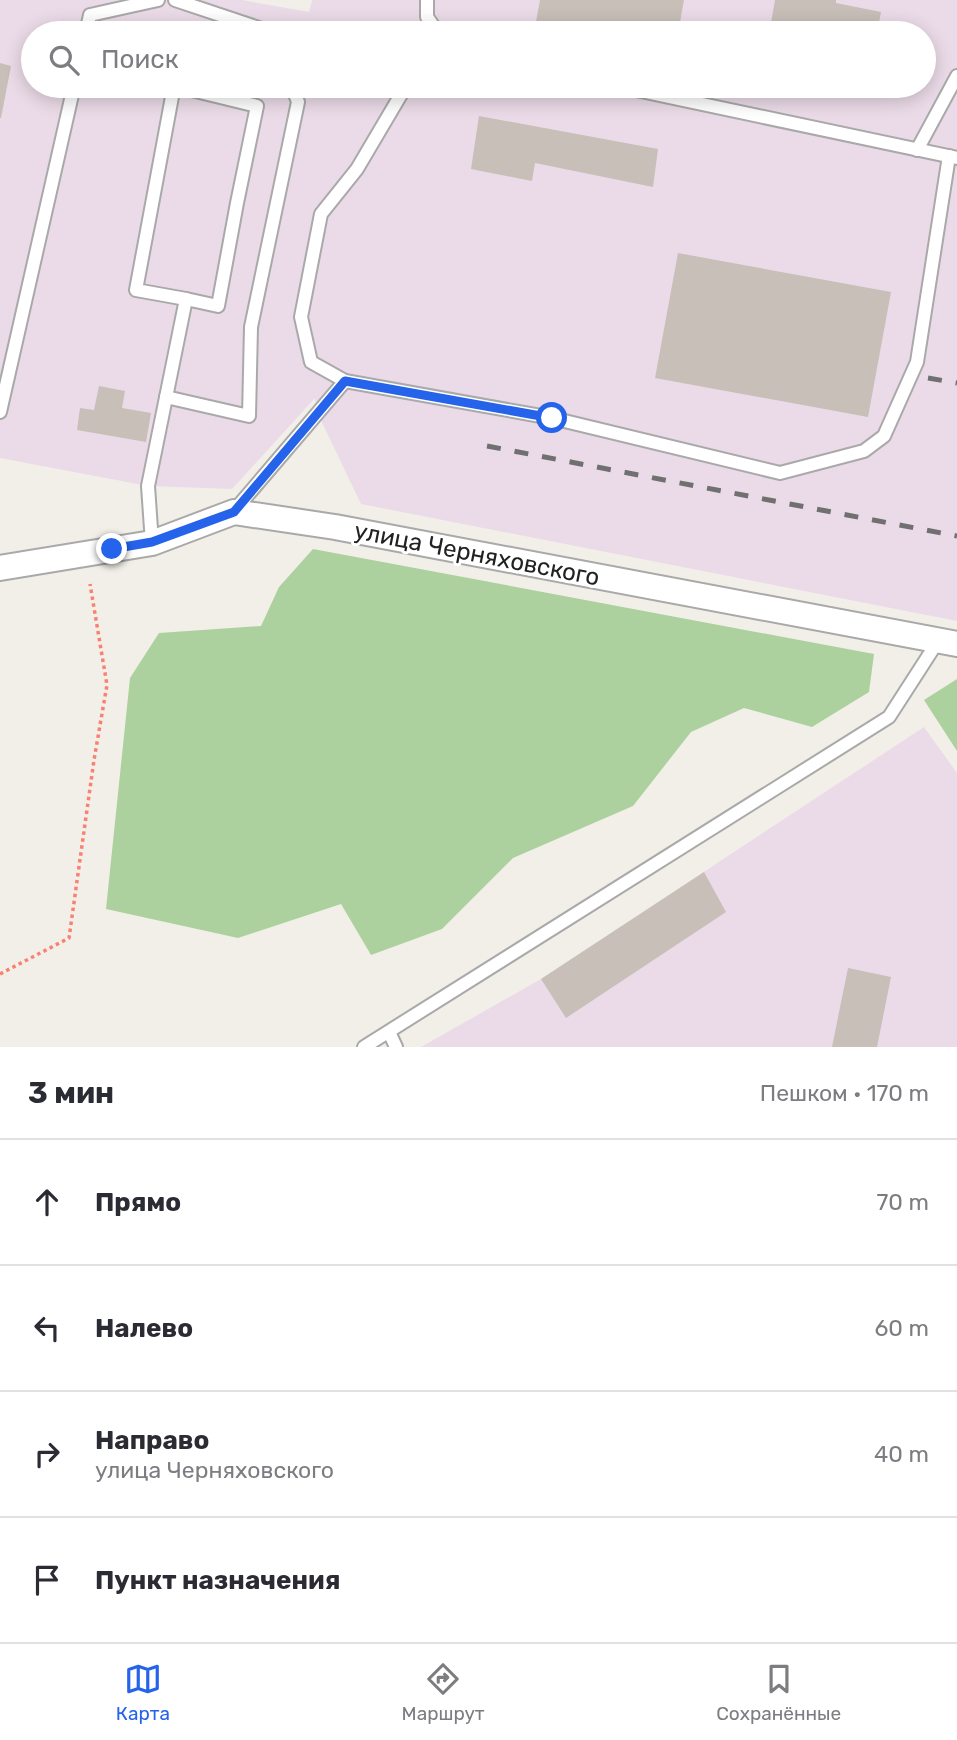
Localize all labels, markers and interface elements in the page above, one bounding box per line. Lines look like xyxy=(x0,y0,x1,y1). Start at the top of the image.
search box xyxy=(21,21,936,98)
icon: search xyxy=(45,41,83,79)
text: Поиск xyxy=(101,44,179,75)
route start xyxy=(536,402,567,433)
street label: улица Черняховского xyxy=(352,516,602,592)
route end xyxy=(96,533,127,564)
text: 3 мин xyxy=(28,1075,114,1111)
text: Пешком · 170 m xyxy=(760,1079,929,1107)
icon: ahead xyxy=(28,1183,66,1221)
text: Прямо xyxy=(95,1187,181,1218)
text: 70 m xyxy=(877,1188,929,1216)
icon: left xyxy=(28,1309,66,1347)
text: Налево xyxy=(95,1313,193,1344)
text: 60 m xyxy=(874,1314,929,1342)
text: Направо xyxy=(95,1425,209,1456)
icon: right xyxy=(28,1435,66,1473)
text: 40 m xyxy=(874,1440,929,1468)
text: улица Черняховского xyxy=(95,1456,334,1484)
icon: arrive xyxy=(28,1561,66,1599)
text: Пункт назначения xyxy=(95,1565,340,1596)
tab: Карта xyxy=(116,1660,170,1725)
tab: Маршрут xyxy=(402,1660,485,1725)
tab: Сохранённые xyxy=(716,1660,841,1725)

